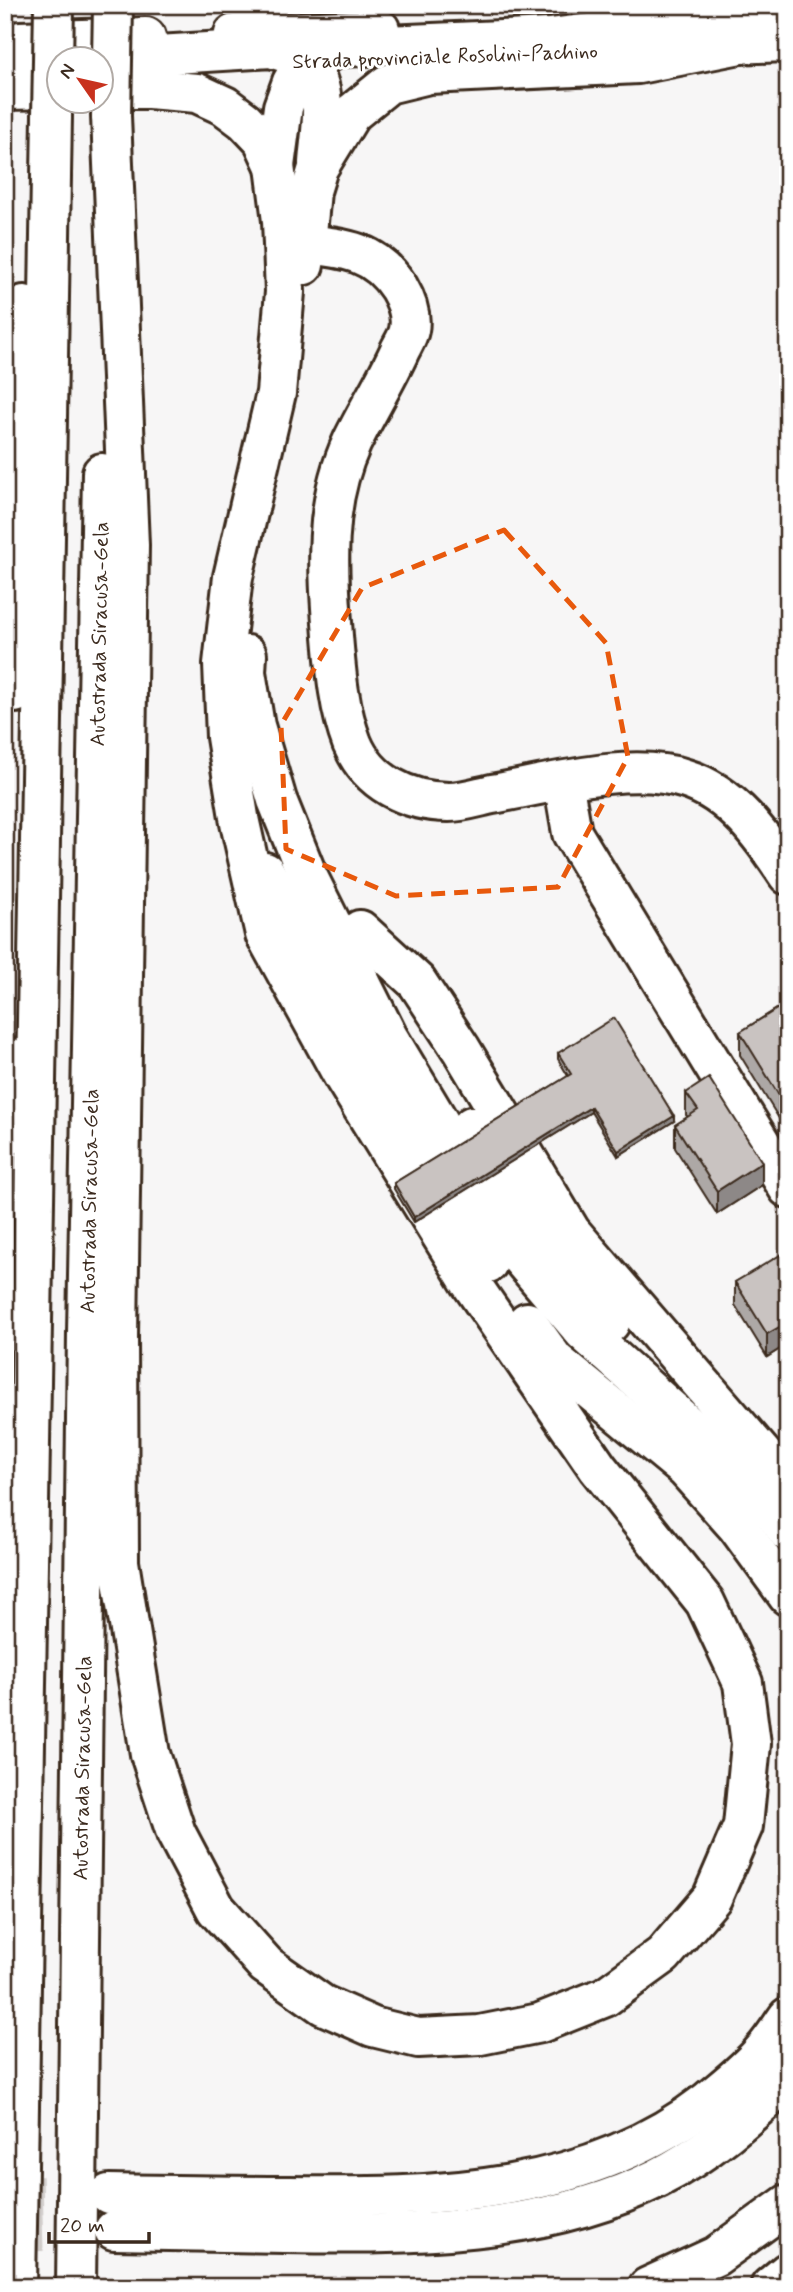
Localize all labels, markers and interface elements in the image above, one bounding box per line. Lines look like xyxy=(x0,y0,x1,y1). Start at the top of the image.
street label: Strada provinciale Rosolini-Pachino xyxy=(292,38,598,76)
north arrow xyxy=(46,46,116,116)
text: N xyxy=(53,59,81,84)
street label: Autostrada Siracusa-Gela xyxy=(84,521,116,747)
street label: Autostrada Siracusa-Gela xyxy=(74,1088,106,1314)
street label: Autostrada Siracusa-Gela xyxy=(67,1655,99,1881)
scale bar xyxy=(49,2201,149,2245)
text: 20 m xyxy=(60,2212,105,2240)

